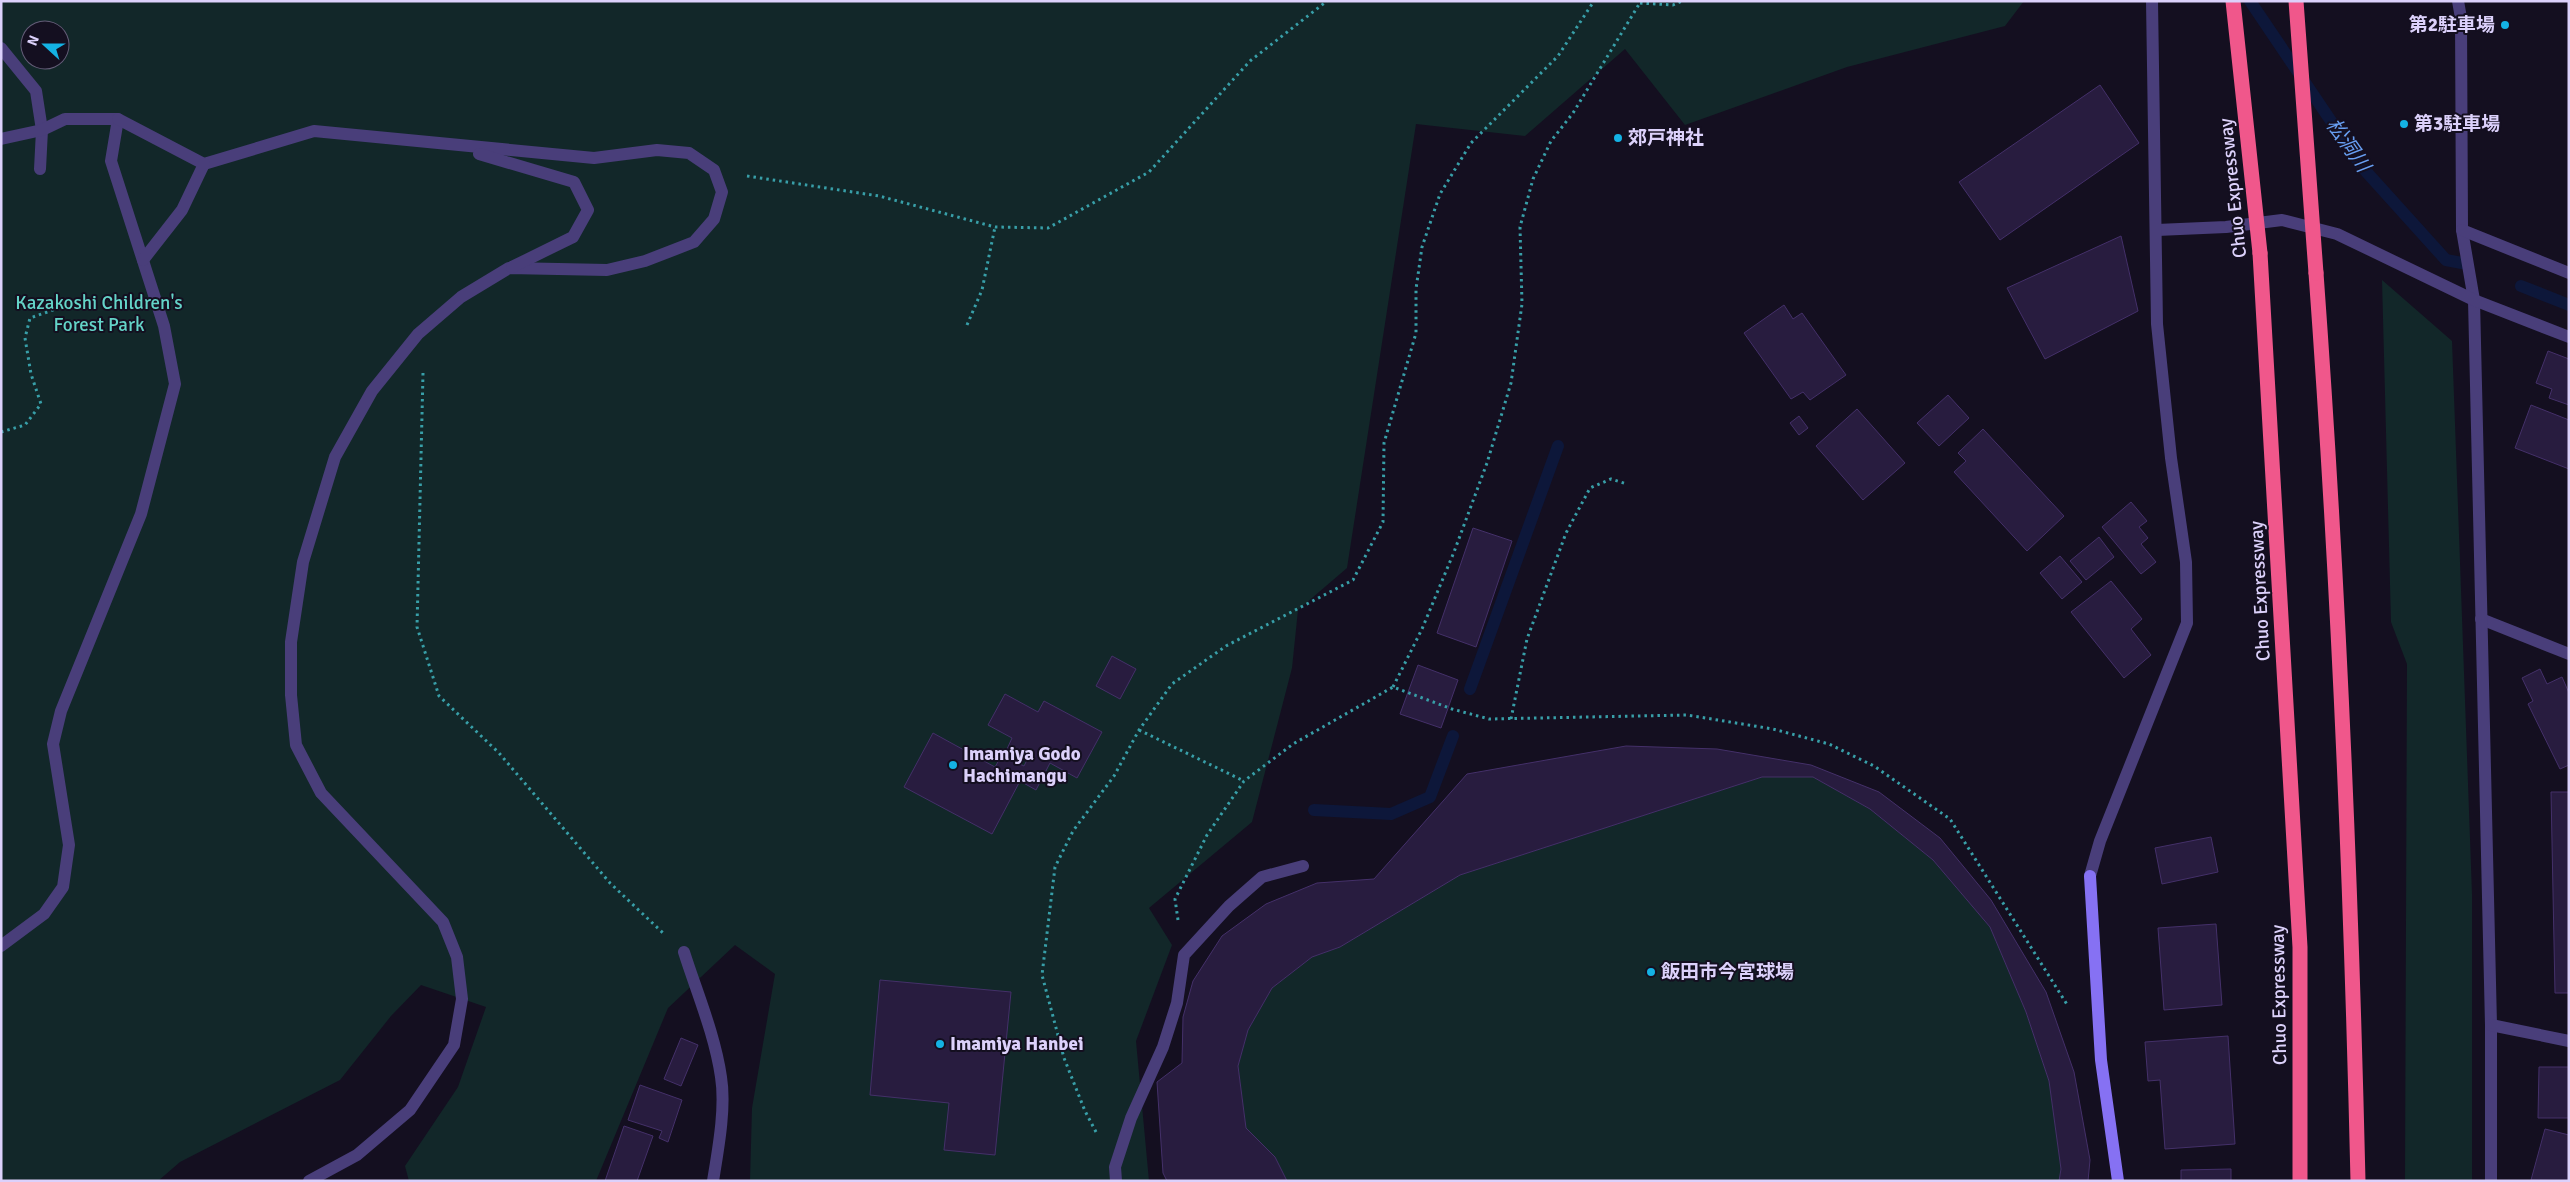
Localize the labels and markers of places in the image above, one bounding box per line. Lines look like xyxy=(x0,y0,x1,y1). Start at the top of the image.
place label: 第2駐車場 xyxy=(2409,13,2495,37)
marker: 第2駐車場 xyxy=(2499,19,2511,31)
place label: 第3駐車場 xyxy=(2414,112,2500,136)
marker: 第3駐車場 xyxy=(2398,118,2410,130)
place label: 郊戸神社 xyxy=(1628,126,1704,150)
marker: 郊戸神社 xyxy=(1612,132,1624,144)
place label: Imamiya Godo Hachimangu xyxy=(963,742,1081,788)
marker: Imamiya Godo Hachimangu xyxy=(947,759,959,771)
place label: 飯田市今宮球場 xyxy=(1661,960,1794,984)
marker: 飯田市今宮球場 xyxy=(1645,966,1657,978)
place label: Imamiya Hanbei xyxy=(950,1032,1084,1056)
marker: Imamiya Hanbei xyxy=(934,1038,946,1050)

